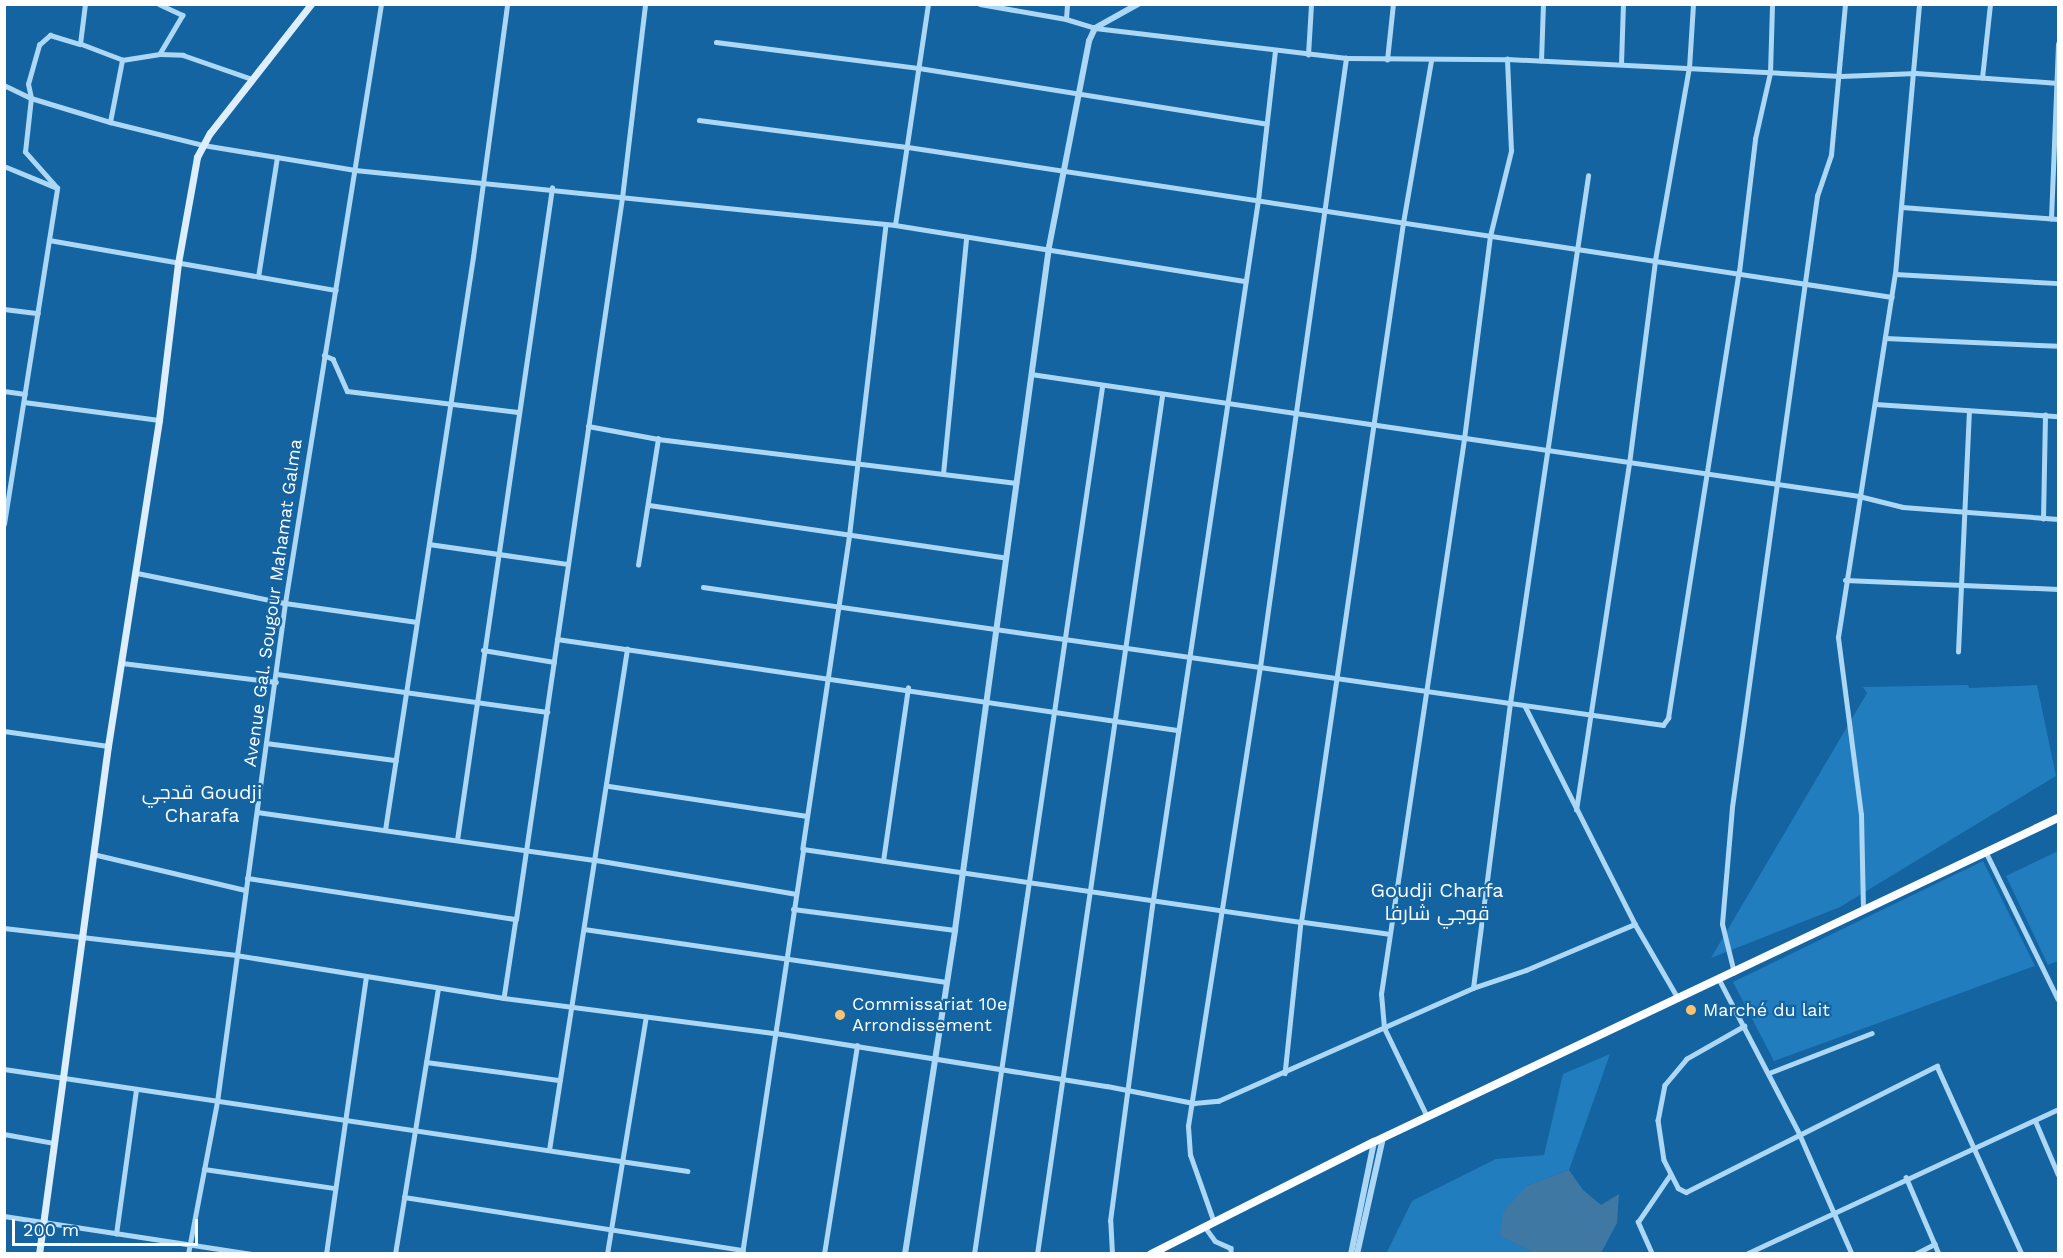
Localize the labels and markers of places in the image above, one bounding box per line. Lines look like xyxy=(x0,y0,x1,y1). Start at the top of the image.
place label: Commissariat 10e Arrondissement xyxy=(852,994,1008,1036)
place label: Marché du lait xyxy=(1703,999,1830,1021)
marker: Marché du lait xyxy=(1684,1003,1698,1017)
marker: Commissariat 10e Arrondissement xyxy=(833,1008,847,1022)

